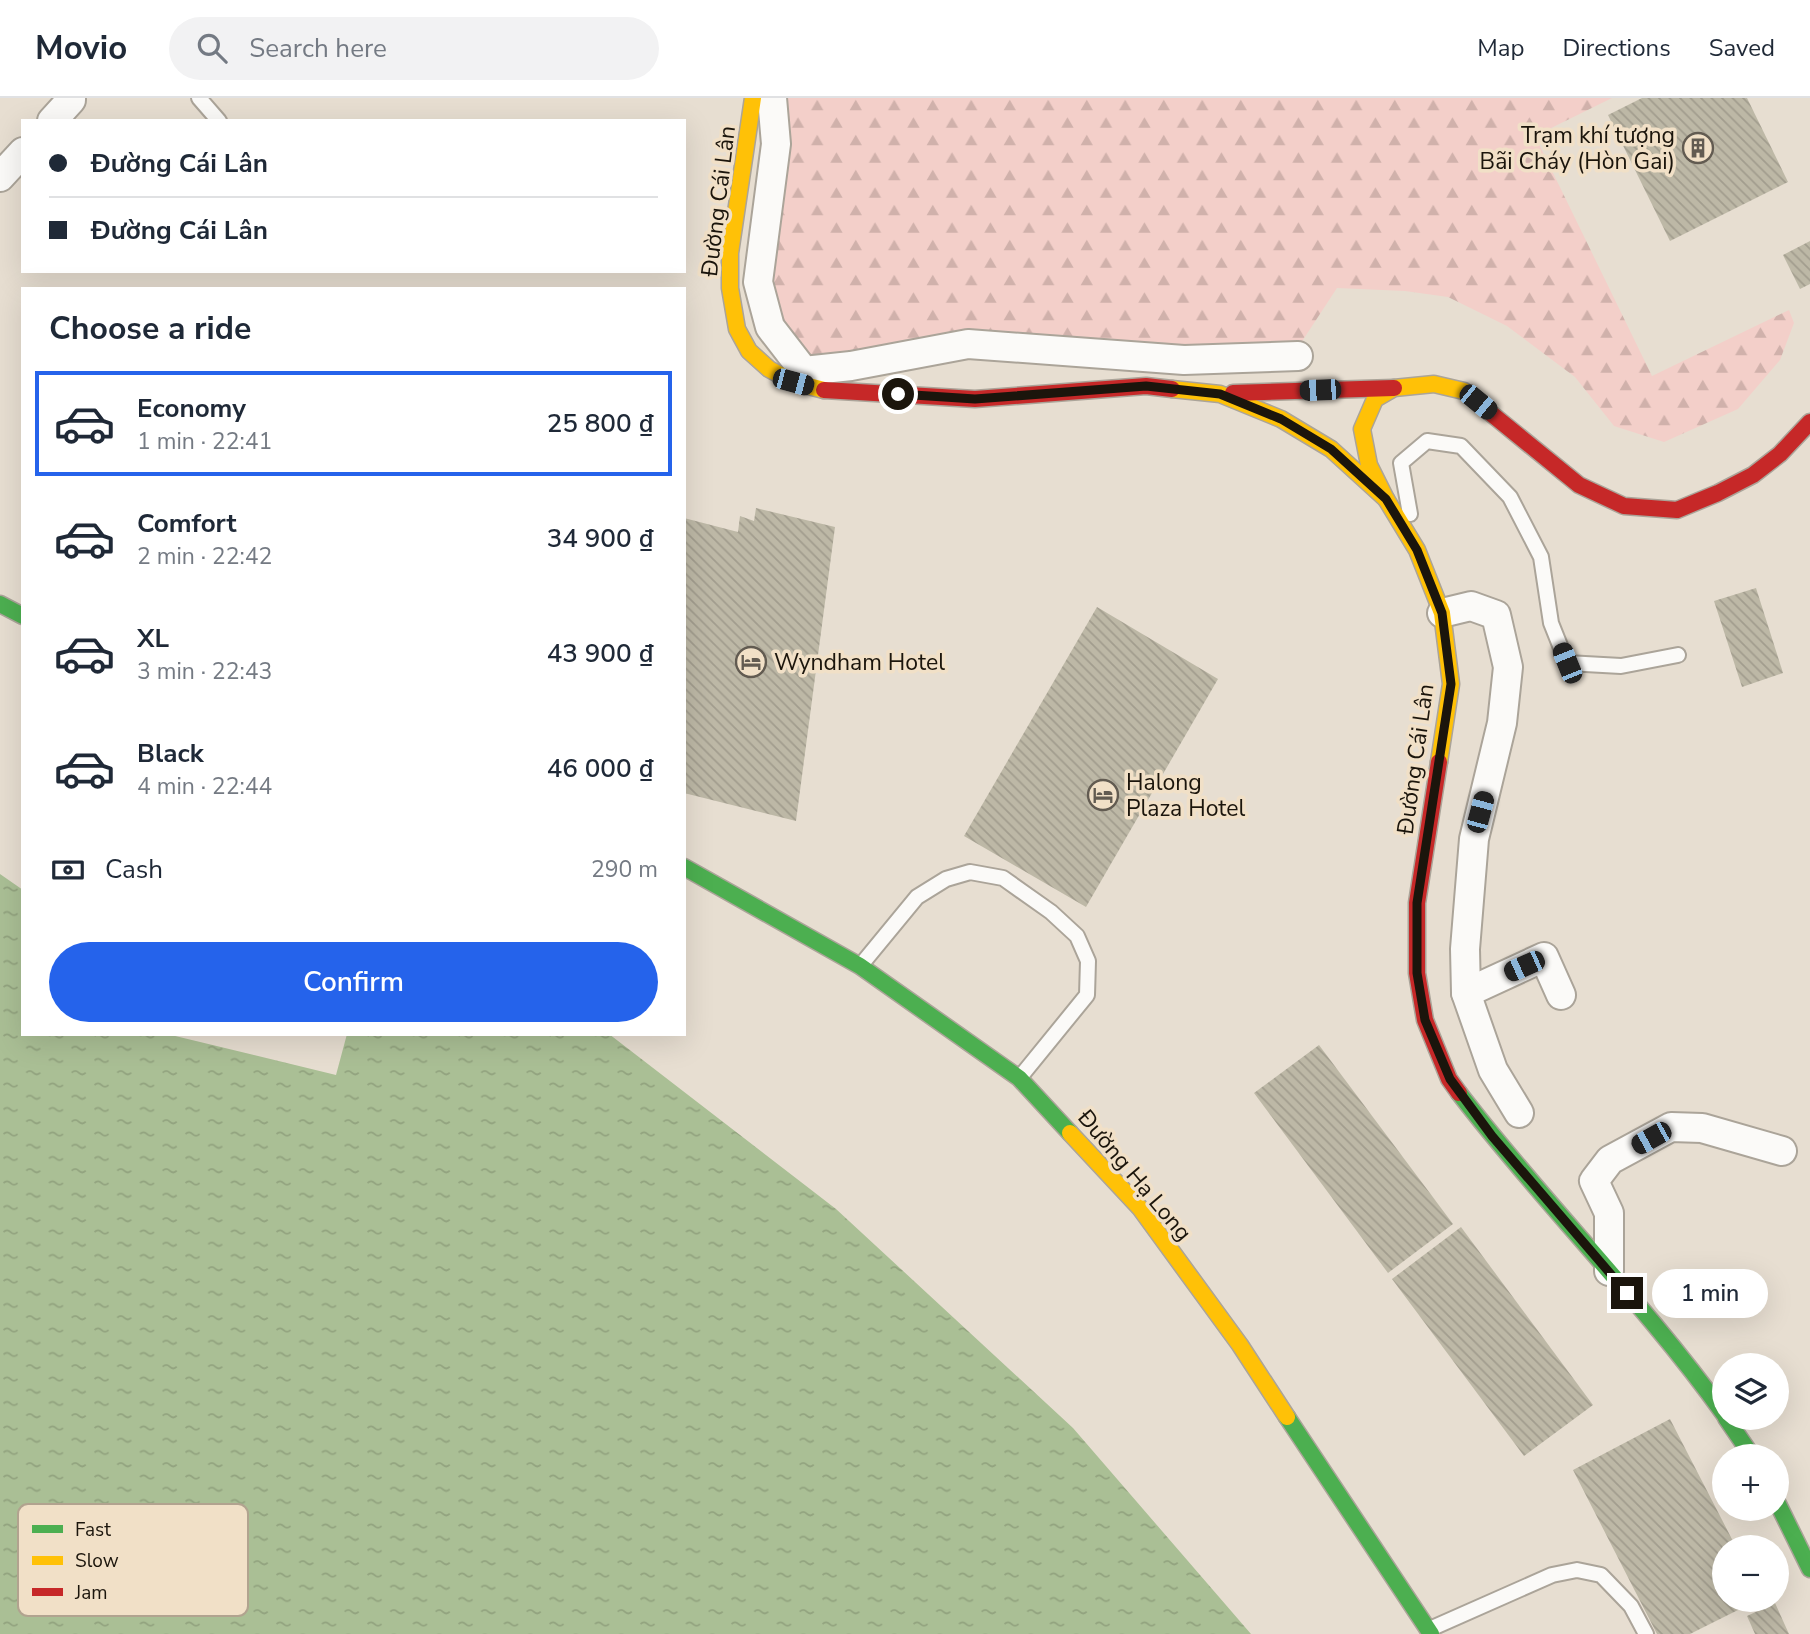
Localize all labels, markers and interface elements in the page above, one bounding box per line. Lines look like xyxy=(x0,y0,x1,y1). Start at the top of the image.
search box xyxy=(169,17,659,80)
text: Movio xyxy=(35,26,127,71)
icon: search xyxy=(193,29,231,67)
text: Search here xyxy=(249,31,387,66)
text: Map xyxy=(1477,32,1524,64)
text: Directions xyxy=(1562,32,1671,64)
text: Saved xyxy=(1709,32,1775,64)
place label: Trạm khí tượng Bãi Cháy (Hòn Gai) xyxy=(1480,120,1675,177)
street label: Đường Cái Lân xyxy=(694,124,743,279)
building icon: Trạm khí tượng Bãi Cháy (Hòn Gai) xyxy=(1681,131,1715,165)
text: Đường Cái Lân xyxy=(91,146,268,181)
text: Đường Cái Lân xyxy=(91,213,268,248)
text: Choose a ride xyxy=(49,307,251,350)
car xyxy=(770,366,817,398)
route start xyxy=(882,378,914,410)
car xyxy=(1299,379,1342,401)
car xyxy=(1456,381,1501,423)
text: Economy xyxy=(137,391,246,426)
icon: car xyxy=(53,392,116,455)
text: 25 800 ₫ xyxy=(547,406,654,441)
text: 1 min · 22:41 xyxy=(137,426,272,457)
text: Comfort xyxy=(137,506,237,541)
icon: car xyxy=(53,507,116,570)
text: 34 900 ₫ xyxy=(547,521,654,556)
text: 2 min · 22:42 xyxy=(137,541,272,572)
text: XL xyxy=(137,621,169,656)
icon: car xyxy=(53,622,116,685)
text: 43 900 ₫ xyxy=(547,636,654,671)
car xyxy=(1550,640,1585,686)
hotel icon: Wyndham Hotel xyxy=(734,645,768,679)
place label: Wyndham Hotel xyxy=(774,647,945,678)
text: 3 min · 22:43 xyxy=(137,656,272,687)
street label: Đường Cái Lân xyxy=(1389,682,1441,837)
text: Black xyxy=(137,736,204,771)
icon: car xyxy=(53,737,116,800)
text: 46 000 ₫ xyxy=(547,751,654,786)
place label: Halong Plaza Hotel xyxy=(1126,767,1246,824)
text: 4 min · 22:44 xyxy=(137,771,272,802)
hotel icon: Halong Plaza Hotel xyxy=(1086,778,1120,812)
car xyxy=(1465,789,1496,835)
icon: cash xyxy=(49,851,87,889)
text: Cash xyxy=(105,852,163,887)
text: 290 m xyxy=(591,854,658,885)
button: Confirm xyxy=(49,942,658,1022)
car xyxy=(1501,948,1548,984)
street label: Đường Hạ Long xyxy=(1070,1102,1199,1248)
car xyxy=(1628,1119,1675,1157)
callout: 1 min xyxy=(1652,1268,1767,1318)
route end xyxy=(1611,1277,1643,1309)
text: 1 min xyxy=(1681,1278,1739,1309)
map controls xyxy=(1712,1353,1789,1612)
button: layers xyxy=(1712,1353,1789,1430)
button: + xyxy=(1712,1444,1789,1521)
legend xyxy=(18,1504,248,1616)
text: Fast xyxy=(75,1517,111,1543)
button: − xyxy=(1712,1535,1789,1612)
text: Slow xyxy=(75,1548,119,1574)
text: Jam xyxy=(74,1580,108,1606)

